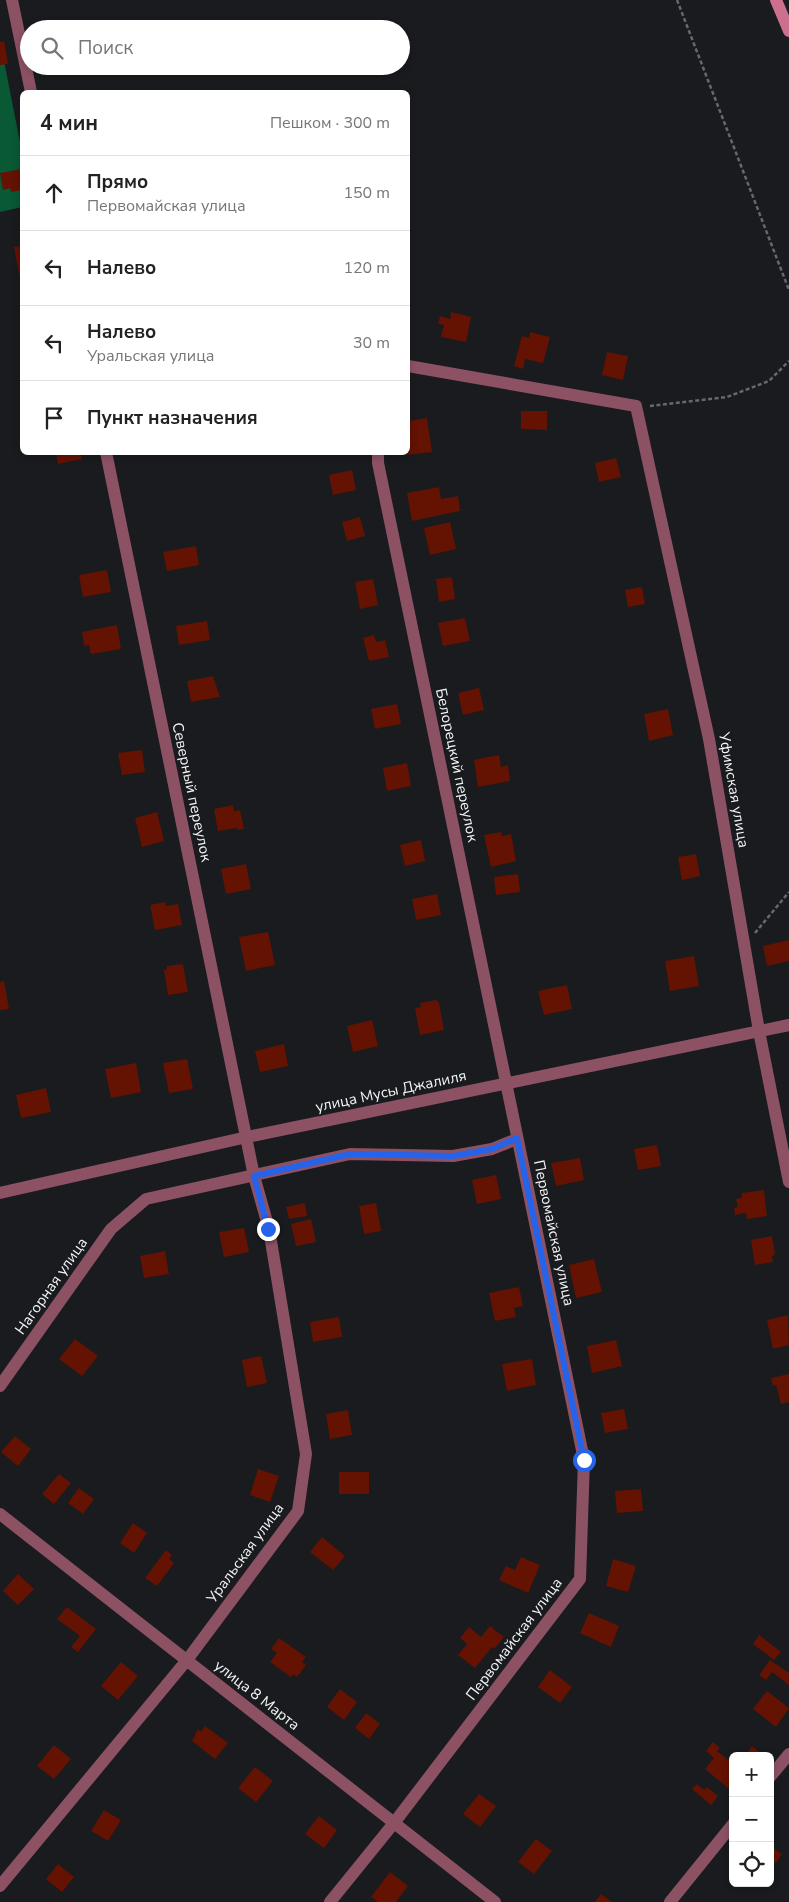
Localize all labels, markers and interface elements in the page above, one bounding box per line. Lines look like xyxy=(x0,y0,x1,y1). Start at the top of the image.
search box xyxy=(20,20,410,75)
icon: search xyxy=(38,34,66,62)
text: Поиск xyxy=(78,35,133,61)
text: 4 мин xyxy=(40,109,98,137)
text: Пешком · 300 m xyxy=(270,112,390,134)
text: Прямо xyxy=(87,169,148,195)
icon: ahead xyxy=(40,179,68,207)
text: 150 m xyxy=(343,182,390,204)
text: Первомайская улица xyxy=(87,195,246,217)
icon: left xyxy=(40,254,68,282)
text: Налево xyxy=(87,255,156,281)
text: 120 m xyxy=(343,257,390,279)
text: Налево xyxy=(87,319,156,345)
icon: left xyxy=(40,329,68,357)
text: 30 m xyxy=(353,332,390,354)
text: Уральская улица xyxy=(87,345,214,367)
icon: arrive xyxy=(40,404,68,432)
text: Пункт назначения xyxy=(87,405,258,431)
street label: Белорецкий переулок xyxy=(431,686,483,844)
street label: Северный переулок xyxy=(167,721,217,864)
street label: Уфимская улица xyxy=(714,730,754,849)
street label: улица Мусы Джалиля xyxy=(314,1065,468,1117)
street label: Первомайская улица xyxy=(529,1158,579,1308)
route end xyxy=(257,1218,280,1241)
street label: Нагорная улица xyxy=(10,1234,92,1338)
route start xyxy=(573,1449,596,1472)
street label: Уральская улица xyxy=(201,1499,288,1608)
street label: Первомайская улица xyxy=(461,1574,567,1704)
street label: улица 8 Марта xyxy=(210,1655,304,1735)
map controls xyxy=(729,1752,774,1887)
button: + xyxy=(729,1752,774,1797)
button: − xyxy=(729,1797,774,1842)
button: locate xyxy=(729,1842,774,1887)

